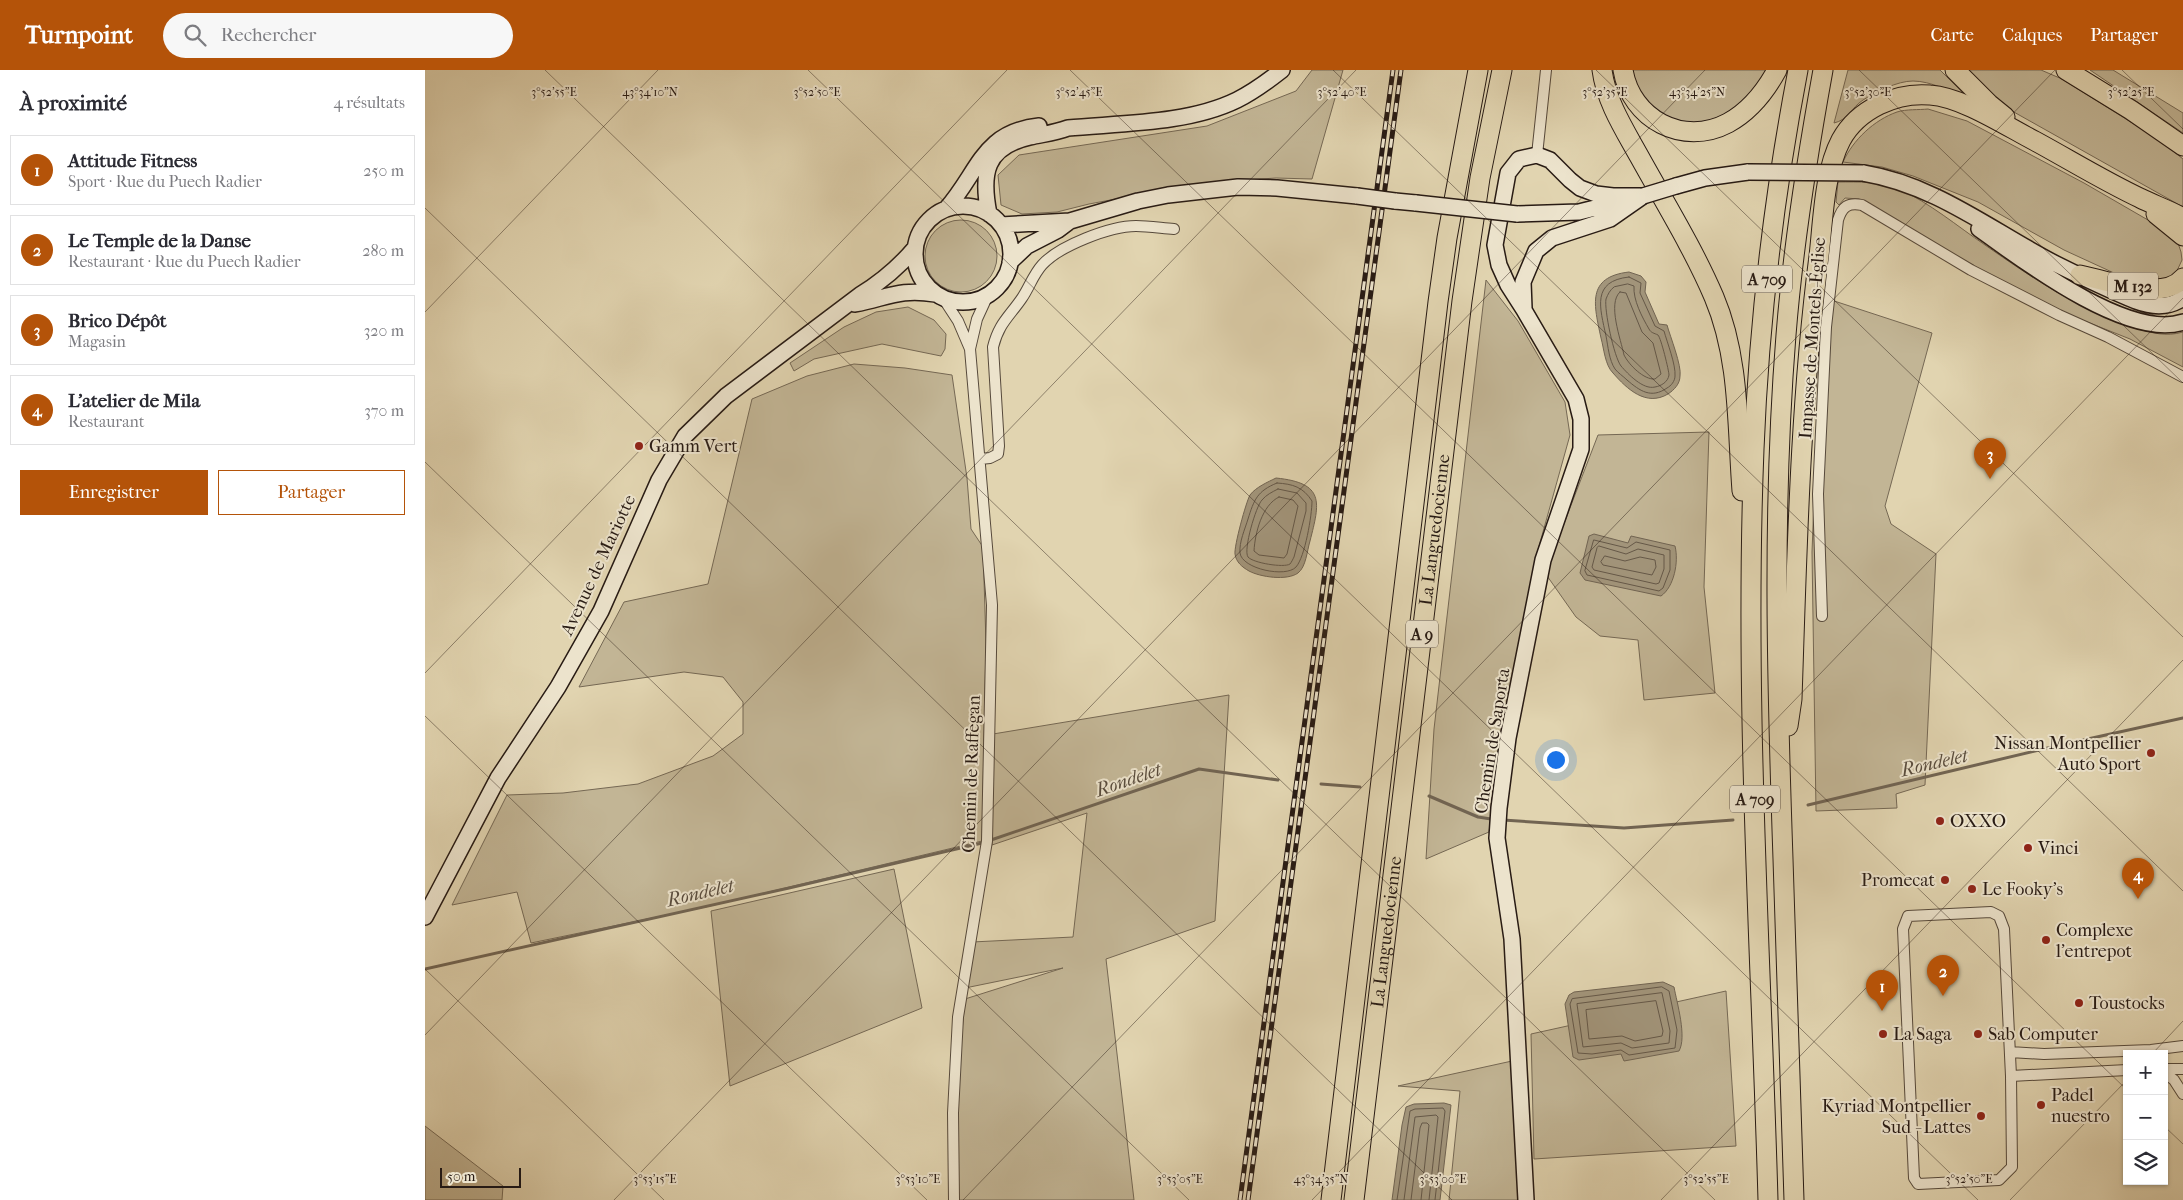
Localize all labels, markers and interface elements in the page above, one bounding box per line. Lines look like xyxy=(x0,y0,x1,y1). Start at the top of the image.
search box xyxy=(163,13,513,58)
text: Turnpoint xyxy=(25,21,133,49)
icon: search xyxy=(181,21,209,49)
text: Rechercher xyxy=(221,24,316,46)
text: Carte xyxy=(1931,25,1974,46)
text: Calques xyxy=(2002,25,2062,46)
text: Partager xyxy=(2090,25,2158,46)
text: 3°52'55"E xyxy=(531,85,577,99)
text: 43°34'10"N xyxy=(622,85,678,99)
text: 3°52'50"E xyxy=(794,85,840,99)
text: 3°52'45"E xyxy=(1055,85,1103,99)
text: 3°52'40"E xyxy=(1318,85,1366,99)
text: 3°52'35"E xyxy=(1582,85,1628,99)
text: 43°34'25"N xyxy=(1669,85,1725,99)
text: 3°52'30"E xyxy=(1845,85,1891,99)
text: 3°52'25"E xyxy=(2108,85,2154,99)
text: À proximité xyxy=(20,91,127,115)
text: 4 résultats xyxy=(333,93,405,112)
text: Attitude Fitness xyxy=(68,150,197,172)
text: 1 xyxy=(34,161,40,180)
text: 250 m xyxy=(363,161,404,180)
text: Sport · Rue du Puech Radier xyxy=(68,172,262,191)
text: Le Temple de la Danse xyxy=(68,230,251,252)
street label: Impasse de Montels-Église xyxy=(1794,236,1830,440)
text: 2 xyxy=(33,241,41,260)
text: 280 m xyxy=(362,241,404,260)
text: Restaurant · Rue du Puech Radier xyxy=(68,252,301,271)
road number: A 709 xyxy=(1742,265,1792,292)
road number: M 132 xyxy=(2108,272,2158,300)
text: Brico Dépôt xyxy=(68,310,167,332)
text: 3 xyxy=(34,321,40,340)
text: 320 m xyxy=(364,321,404,340)
text: Magasin xyxy=(68,332,126,351)
text: L'atelier de Mila xyxy=(68,390,200,412)
text: 4 xyxy=(32,401,42,420)
text: 370 m xyxy=(364,401,404,420)
text: Restaurant xyxy=(68,412,144,431)
place label: Gamm Vert xyxy=(649,436,738,457)
pin: 3 xyxy=(1974,438,2006,479)
marker: Gamm Vert xyxy=(633,440,645,452)
street label: La Languedocienne xyxy=(1415,453,1455,607)
button: Enregistrer xyxy=(20,470,208,515)
button: Partager xyxy=(218,470,405,515)
street label: Avenue de Mariotte xyxy=(556,491,640,640)
road number: A 9 xyxy=(1406,620,1438,648)
street label: Chemin de Saporta xyxy=(1471,666,1514,815)
street label: Chemin de Raffegan xyxy=(958,694,985,853)
place label: Nissan Montpellier Auto Sport xyxy=(1994,733,2142,775)
water label: Rondelet xyxy=(1897,744,1971,782)
your location xyxy=(1543,747,1569,773)
marker: Nissan Montpellier Auto Sport xyxy=(2145,747,2157,759)
water label: Rondelet xyxy=(1091,758,1165,802)
road number: A 709 xyxy=(1730,786,1780,812)
place label: OXXO xyxy=(1950,811,2006,832)
marker: OXXO xyxy=(1934,815,1946,827)
place label: Vinci xyxy=(2037,838,2079,859)
marker: Vinci xyxy=(2022,842,2034,854)
street label: La Languedocienne xyxy=(1367,855,1406,1009)
pin: 4 xyxy=(2122,858,2154,899)
place label: Promecat xyxy=(1861,870,1936,891)
water label: Rondelet xyxy=(663,874,737,912)
marker: Promecat xyxy=(1939,874,1951,886)
place label: Le Fooky's xyxy=(1982,879,2063,900)
marker: Le Fooky's xyxy=(1966,883,1978,895)
place label: Complexe l'entrepot xyxy=(2055,920,2133,962)
marker: Complexe l'entrepot xyxy=(2040,934,2052,946)
pin: 2 xyxy=(1927,955,1959,996)
pin: 1 xyxy=(1866,970,1898,1011)
place label: Toustocks xyxy=(2089,993,2165,1014)
marker: Toustocks xyxy=(2073,997,2085,1009)
place label: La Saga xyxy=(1893,1024,1952,1045)
place label: Sab Computer xyxy=(1988,1024,2098,1045)
marker: La Saga xyxy=(1877,1028,1889,1040)
marker: Sab Computer xyxy=(1972,1028,1984,1040)
map controls xyxy=(2123,1050,2168,1185)
button: + xyxy=(2123,1050,2168,1095)
place label: Padel nuestro xyxy=(2051,1085,2110,1127)
button: − xyxy=(2123,1095,2168,1140)
place label: Kyriad Montpellier Sud - Lattes xyxy=(1822,1096,1971,1138)
marker: Padel nuestro xyxy=(2035,1099,2047,1111)
marker: Kyriad Montpellier Sud - Lattes xyxy=(1975,1110,1987,1122)
button: layers xyxy=(2123,1140,2168,1185)
scale bar xyxy=(440,1165,521,1188)
text: 50 m xyxy=(447,1168,475,1185)
text: 3°53'15"E xyxy=(633,1172,677,1186)
text: 3°53'10"E xyxy=(896,1172,940,1186)
text: 3°53'05"E xyxy=(1157,1172,1203,1186)
text: 43°34'35"N xyxy=(1294,1172,1348,1186)
text: 3°53'00"E xyxy=(1419,1172,1467,1186)
text: 3°52'55"E xyxy=(1683,1172,1729,1186)
text: 3°52'50"E xyxy=(1946,1172,1992,1186)

